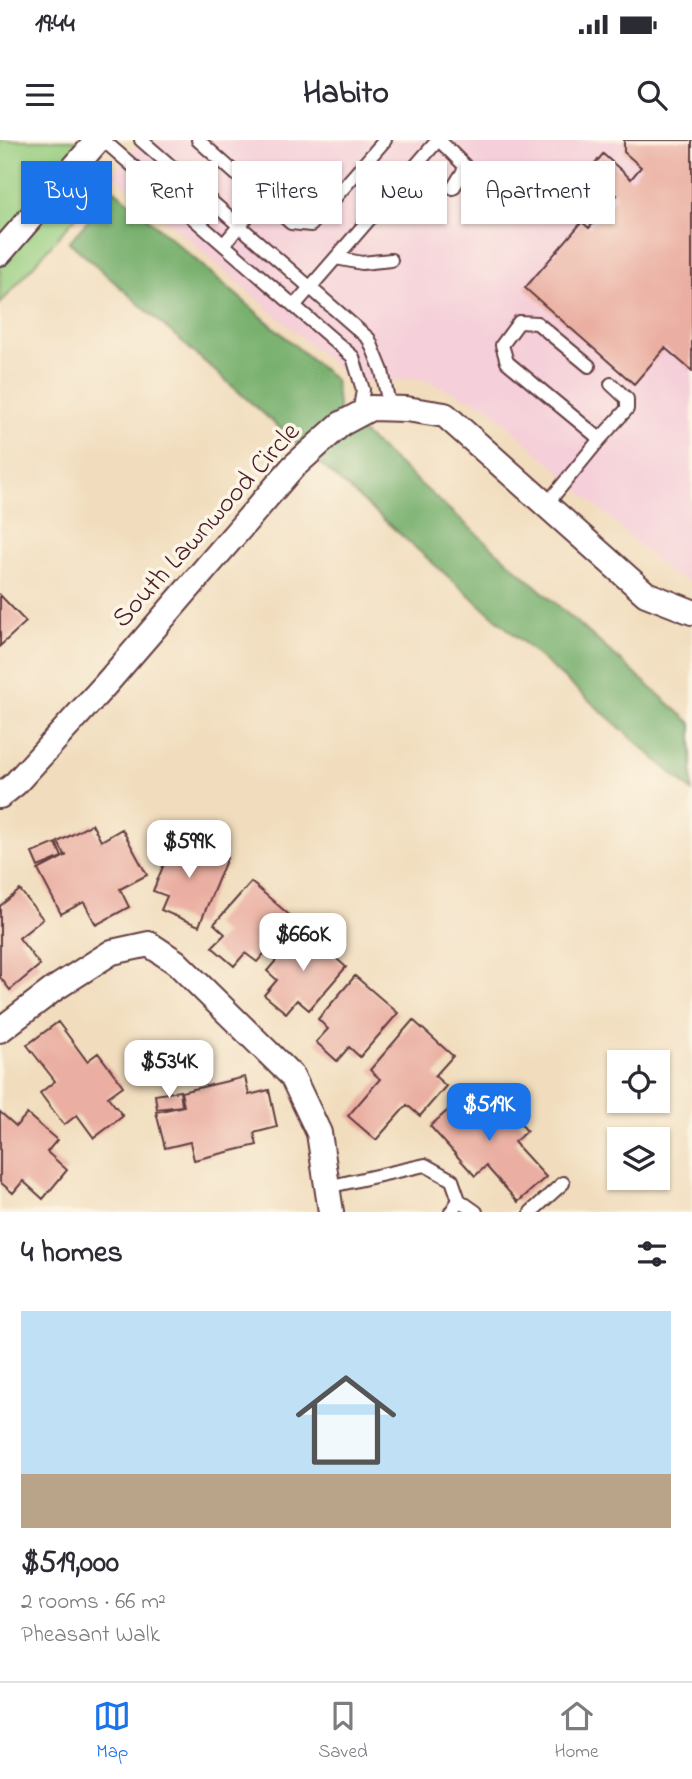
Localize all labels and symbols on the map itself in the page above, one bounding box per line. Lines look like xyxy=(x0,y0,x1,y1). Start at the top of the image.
street label: South Lawnwood Circle xyxy=(103,414,311,638)
pin: $599K xyxy=(140,820,238,880)
pin: $660K xyxy=(254,914,352,973)
pin: $534K xyxy=(120,1040,218,1100)
pin: $519K xyxy=(440,1084,538,1143)

